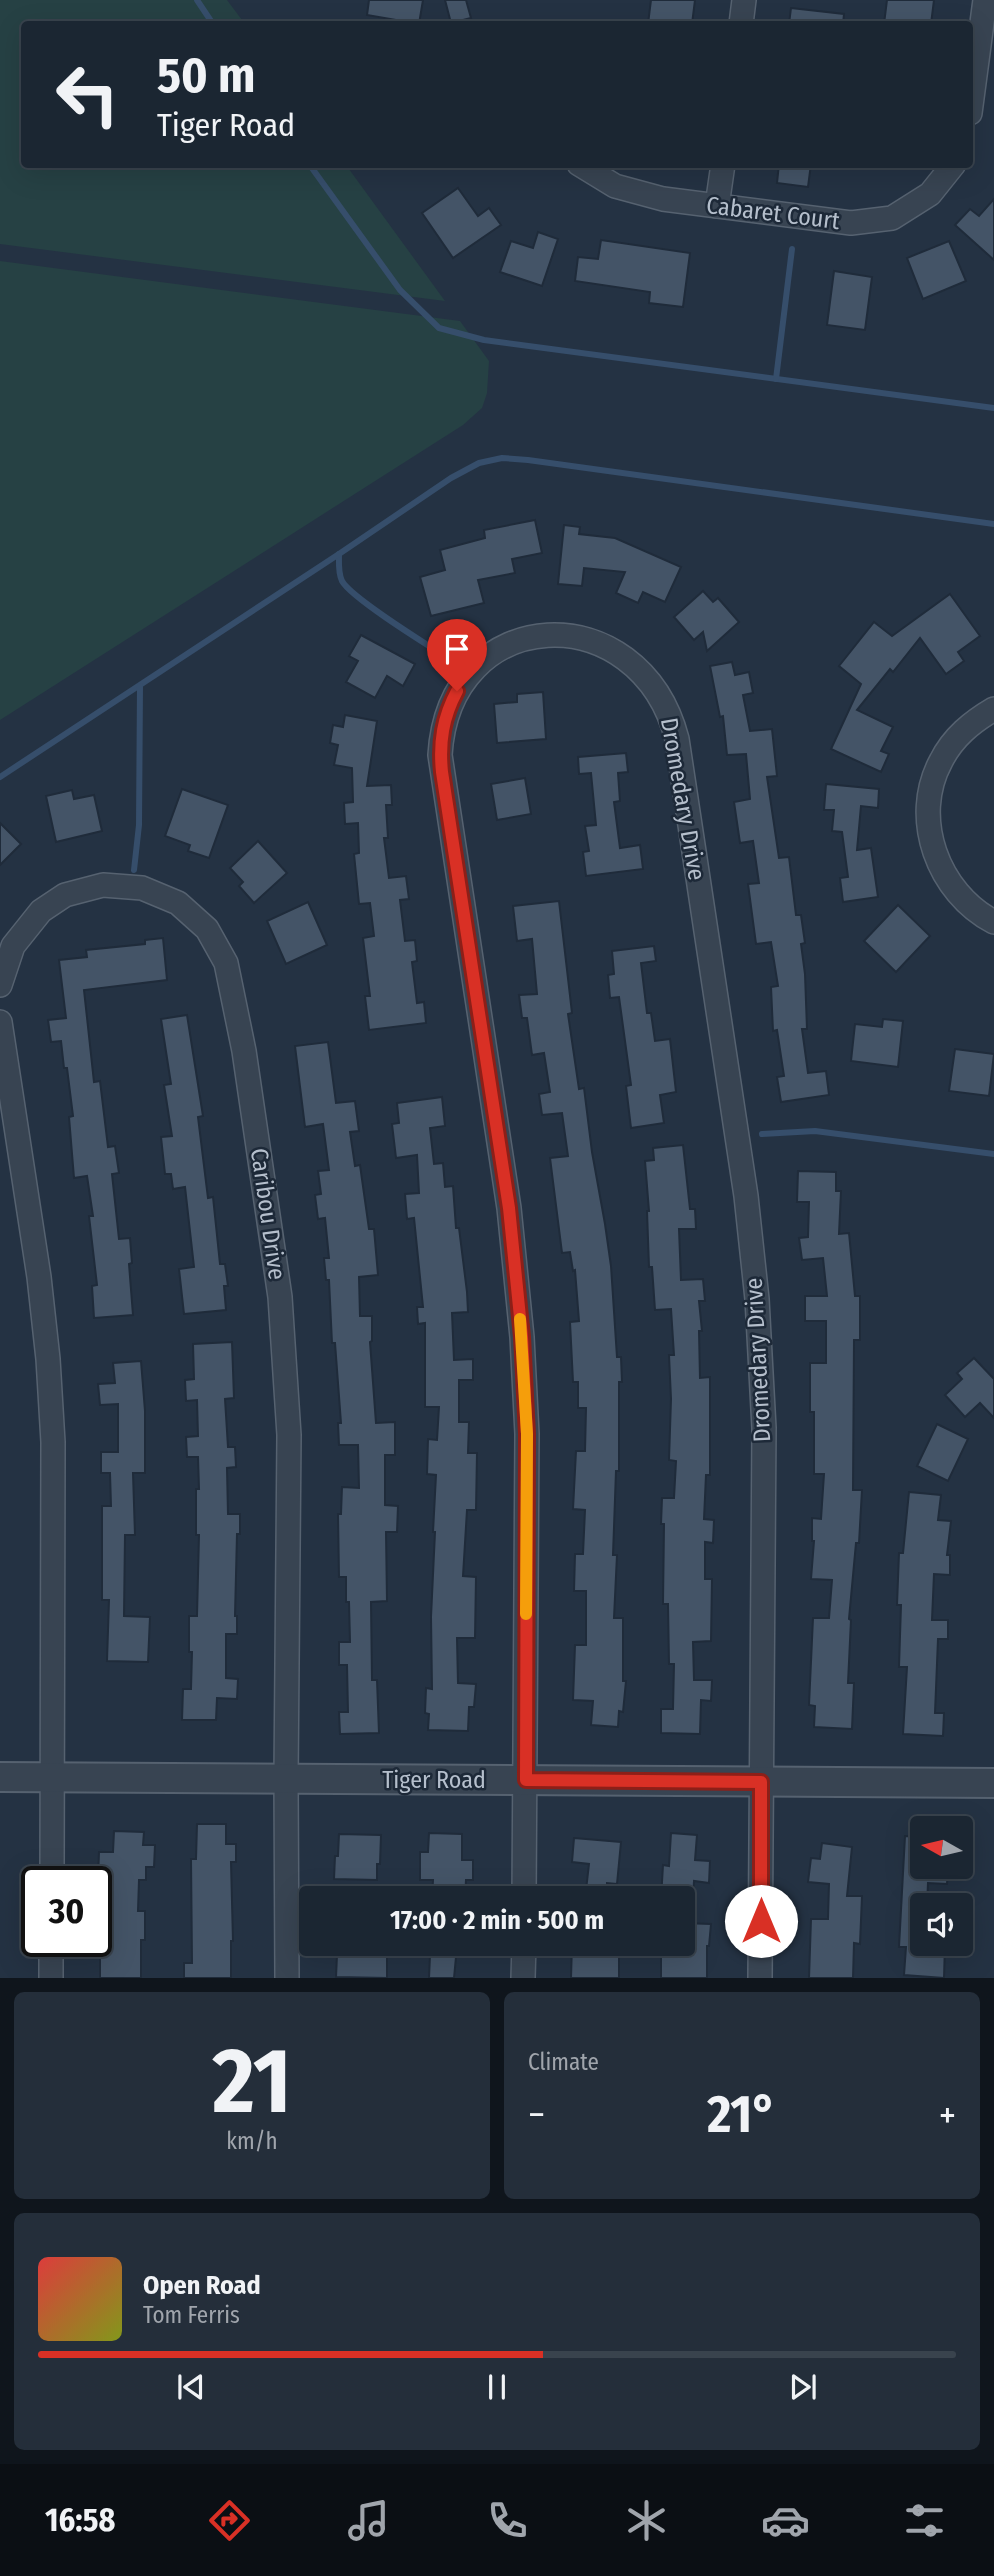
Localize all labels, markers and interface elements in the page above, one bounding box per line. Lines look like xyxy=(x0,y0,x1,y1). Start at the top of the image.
text: 50 m xyxy=(157,46,255,105)
icon: left xyxy=(42,49,133,140)
text: Tiger Road xyxy=(157,106,295,144)
street label: Cabaret Court xyxy=(705,191,841,235)
pin xyxy=(427,619,487,691)
icon: arrive xyxy=(438,630,476,668)
street label: Dromedary Drive xyxy=(655,715,711,883)
street label: Caribou Drive xyxy=(245,1146,291,1282)
street label: Dromedary Drive xyxy=(740,1277,776,1443)
street label: Tiger Road xyxy=(382,1766,486,1794)
north arrow xyxy=(910,1816,973,1880)
map controls xyxy=(910,1816,973,1956)
speed limit sign: 30 xyxy=(21,1866,112,1957)
position arrow xyxy=(724,1884,798,1958)
button: sound xyxy=(910,1893,973,1956)
text: 17:00 · 2 min · 500 m xyxy=(390,1905,604,1936)
text: 21 xyxy=(212,2027,292,2136)
text: Climate xyxy=(528,2048,599,2076)
text: 21° xyxy=(707,2083,777,2146)
text: − xyxy=(528,2092,545,2138)
text: + xyxy=(939,2092,956,2138)
text: km/h xyxy=(226,2127,278,2155)
text: Open Road xyxy=(143,2270,261,2301)
text: Tom Ferris xyxy=(143,2301,240,2329)
icon: previous xyxy=(172,2368,210,2406)
icon: pause xyxy=(478,2368,516,2406)
icon: next xyxy=(784,2368,822,2406)
icon: directions xyxy=(205,2496,254,2545)
icon: music xyxy=(344,2496,393,2545)
icon: phone xyxy=(483,2496,532,2545)
icon: climate xyxy=(622,2496,671,2545)
icon: car xyxy=(761,2496,810,2545)
icon: filters xyxy=(900,2496,949,2545)
text: 16:58 xyxy=(45,2501,115,2539)

